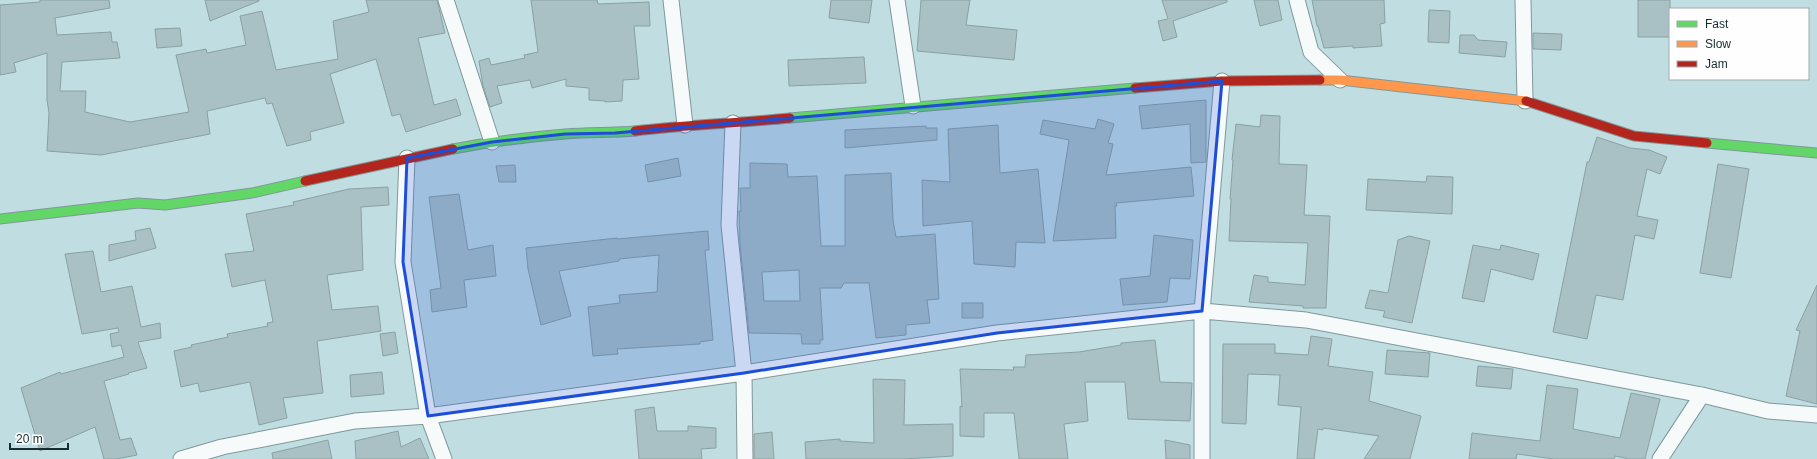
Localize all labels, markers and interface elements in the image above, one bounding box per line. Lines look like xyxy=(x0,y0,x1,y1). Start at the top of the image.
legend xyxy=(1669,8,1809,80)
text: Fast xyxy=(1705,17,1729,31)
text: Slow xyxy=(1705,37,1731,51)
text: Jam xyxy=(1705,57,1728,71)
scale bar xyxy=(10,425,68,451)
text: 20 m xyxy=(16,432,43,446)

